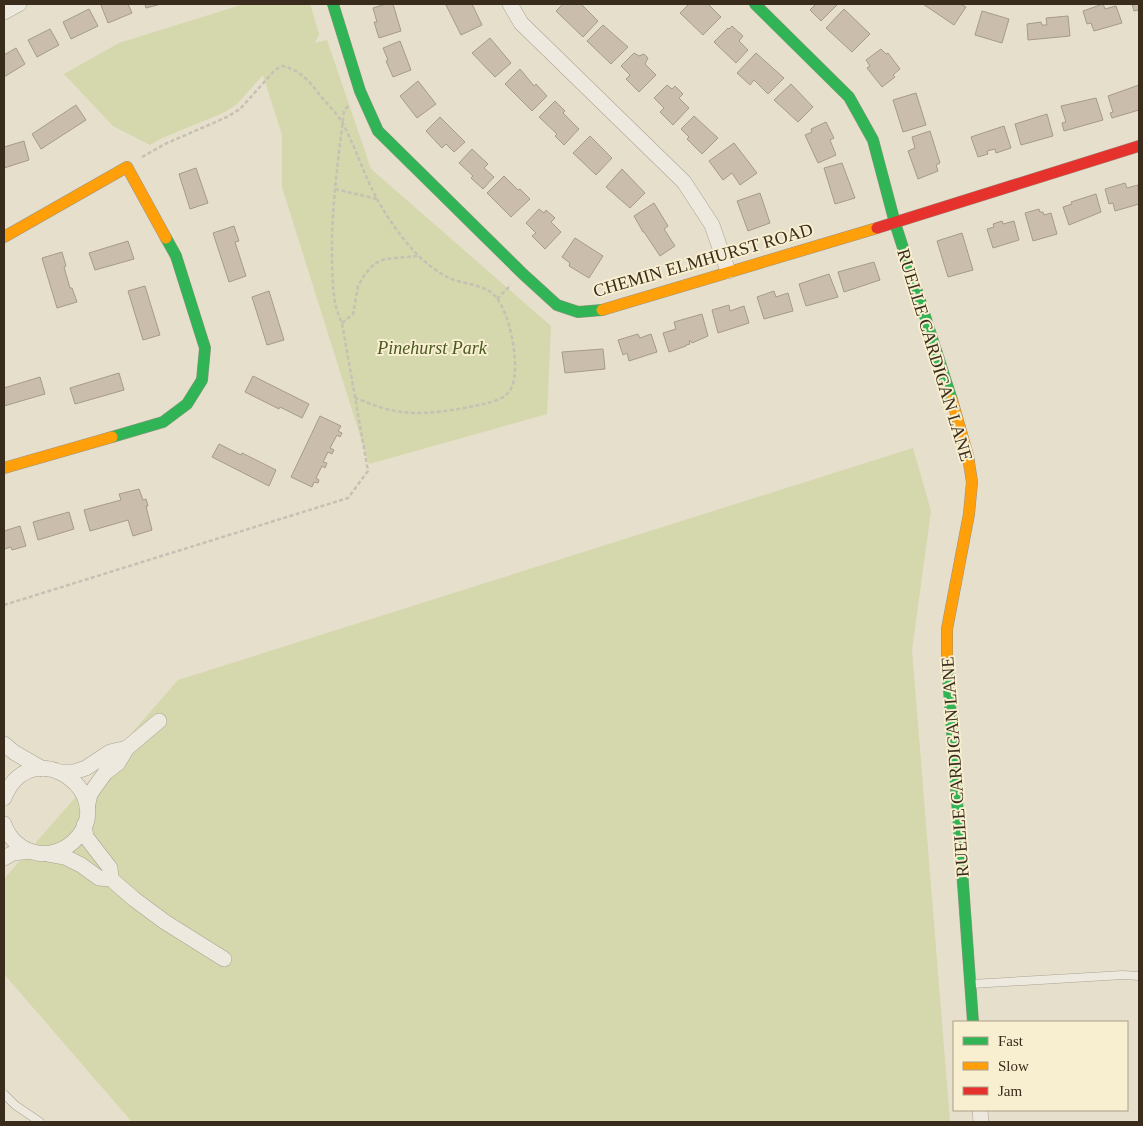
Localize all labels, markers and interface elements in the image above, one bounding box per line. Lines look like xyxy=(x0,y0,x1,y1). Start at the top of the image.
street label: CHEMIN ELMHURST ROAD xyxy=(591,219,815,301)
street label: RUELLE CARDIGAN LANE xyxy=(893,246,977,464)
park label: Pinehurst Park xyxy=(376,338,488,358)
street label: RUELLE CARDIGAN LANE xyxy=(937,656,973,878)
legend xyxy=(953,1021,1128,1111)
text: Fast xyxy=(998,1033,1024,1049)
text: Slow xyxy=(998,1058,1029,1074)
text: Jam xyxy=(998,1083,1022,1099)

